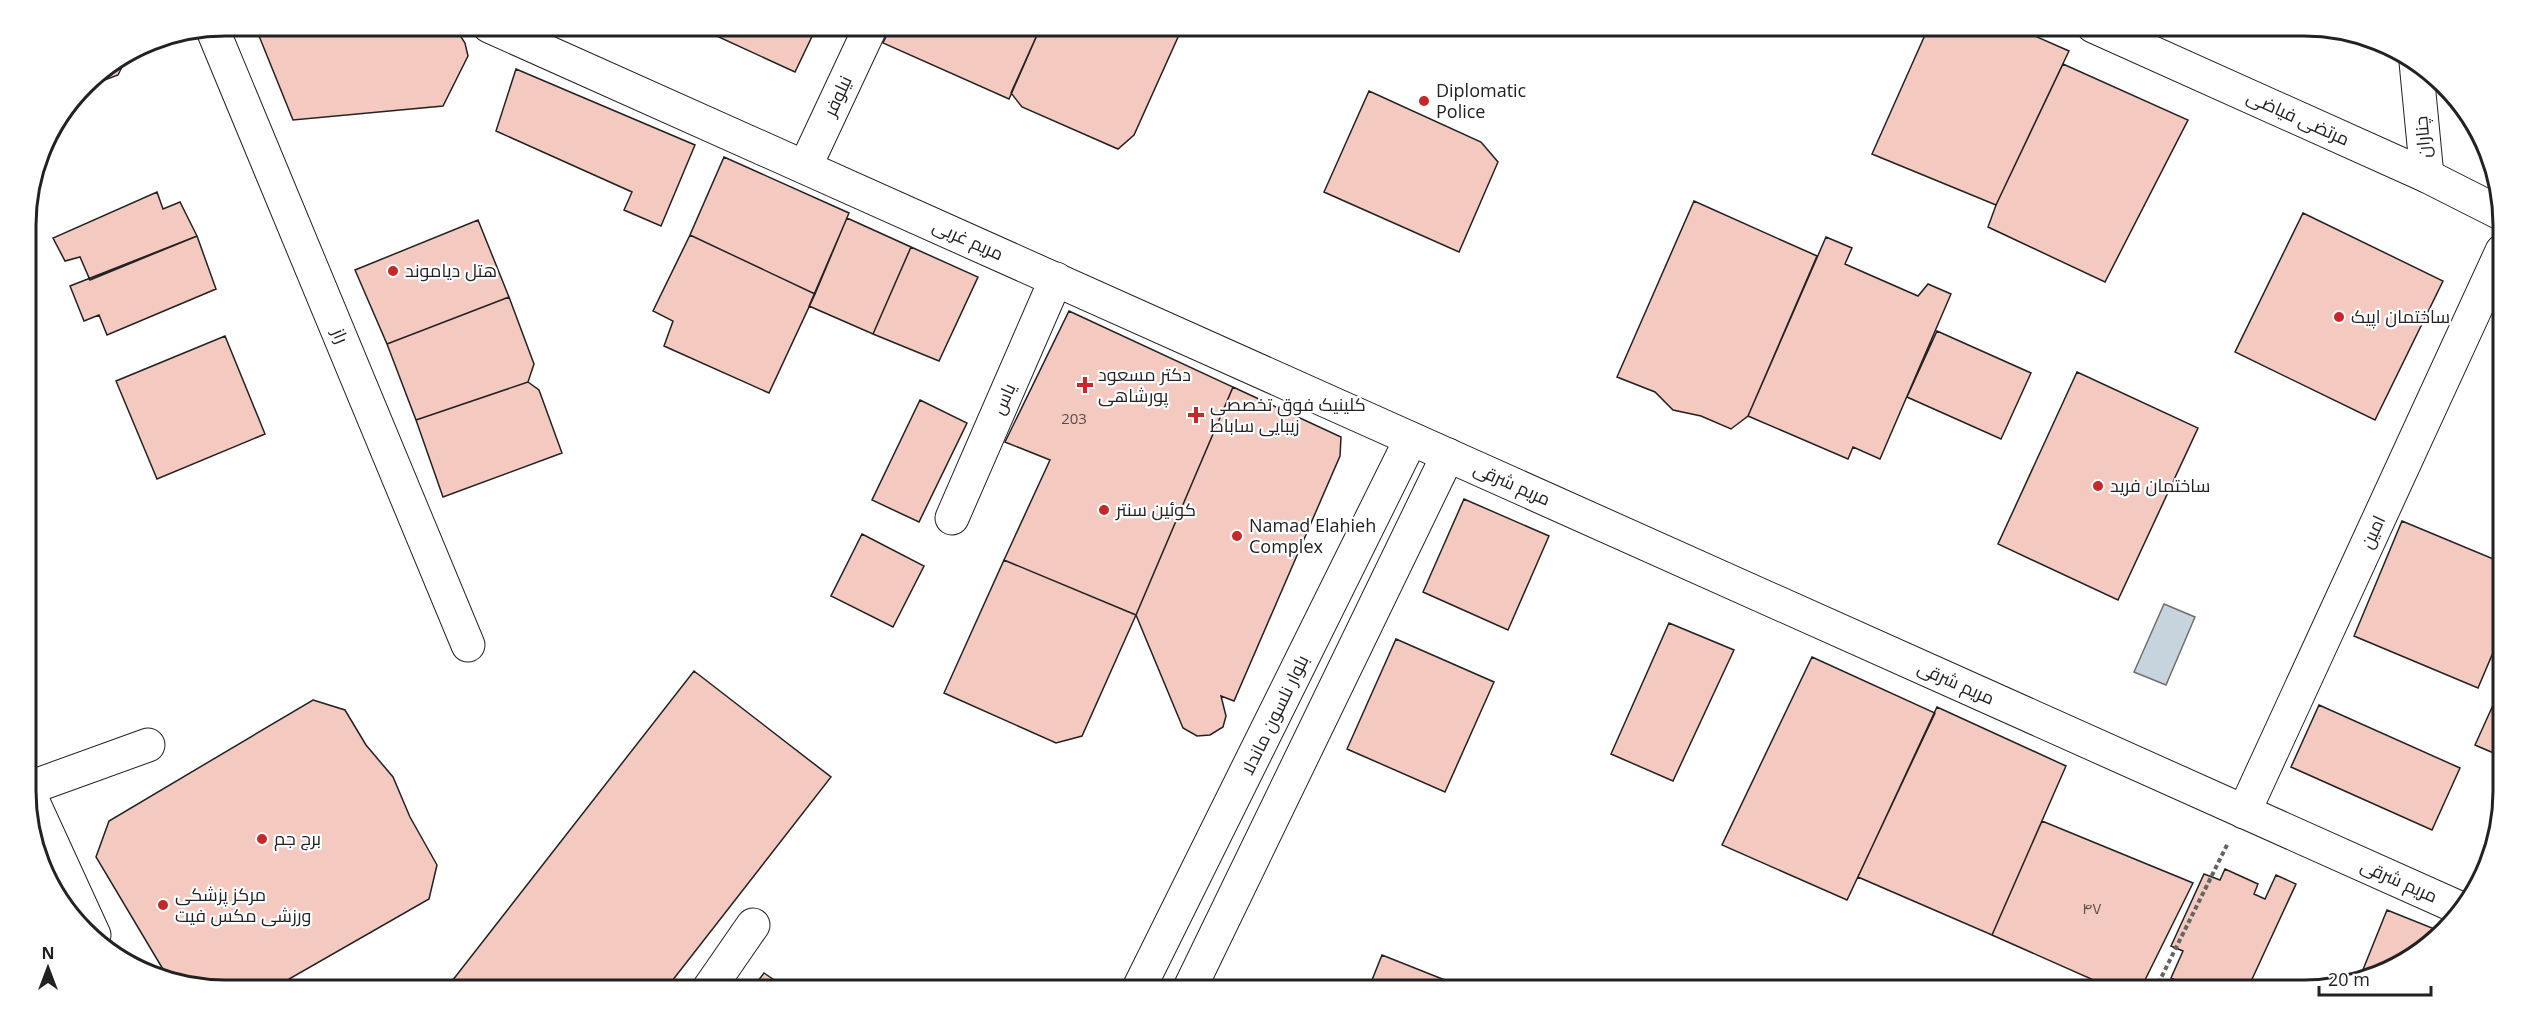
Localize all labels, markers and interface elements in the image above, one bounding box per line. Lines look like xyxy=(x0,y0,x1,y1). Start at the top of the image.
street label: نیلوفر xyxy=(817,71,857,121)
place label: Diplomatic Police xyxy=(1436,78,1527,123)
street label: مرتضی فیاضی xyxy=(2243,84,2353,150)
marker: Diplomatic Police xyxy=(1417,94,1431,108)
street label: چناران xyxy=(2408,115,2437,159)
street label: مریم غربی xyxy=(929,213,1008,266)
place label: هتل دیاموند xyxy=(405,258,497,282)
marker: هتل دیاموند xyxy=(386,264,400,278)
place label: ساختمان اپیک xyxy=(2351,304,2450,329)
marker: ساختمان اپیک xyxy=(2332,310,2346,324)
street label: راز xyxy=(327,323,355,347)
place label: دکتر مسعود پورشاهی xyxy=(1098,362,1191,408)
marker: دکتر مسعود پورشاهی xyxy=(1076,376,1094,394)
street label: یاس xyxy=(986,379,1021,418)
place label: کلینیک فوق تخصصی زیبایی ساباط xyxy=(1210,392,1366,437)
marker: کلینیک فوق تخصصی زیبایی ساباط xyxy=(1187,406,1205,424)
house number: 203 xyxy=(1061,408,1087,428)
street label: مریم شرقی xyxy=(1470,456,1555,512)
place label: ساختمان فرید xyxy=(2110,473,2210,497)
marker: ساختمان فرید xyxy=(2091,479,2105,493)
place label: کوئین سنتر xyxy=(1115,497,1196,521)
marker: کوئین سنتر xyxy=(1097,503,1111,517)
street label: امین xyxy=(2354,511,2390,552)
place label: Namad Elahieh Complex xyxy=(1249,513,1376,558)
marker: Namad Elahieh Complex xyxy=(1230,529,1244,543)
street label: بلوار نلسون ماندلا xyxy=(1235,651,1314,779)
street label: مریم شرقی xyxy=(1914,655,1999,711)
place label: برج جم xyxy=(274,826,321,851)
marker: برج جم xyxy=(255,832,269,846)
street label: مریم شرقی xyxy=(2357,853,2442,909)
place label: مرکز پزشکی ورزشی مکس فیت xyxy=(175,882,311,927)
marker: مرکز پزشکی ورزشی مکس فیت xyxy=(156,898,170,912)
house number: ۴۷ xyxy=(2082,898,2102,918)
north arrow xyxy=(18,938,78,998)
text: N xyxy=(41,942,55,964)
scale bar xyxy=(2319,959,2432,997)
text: 20 m xyxy=(2328,967,2370,991)

